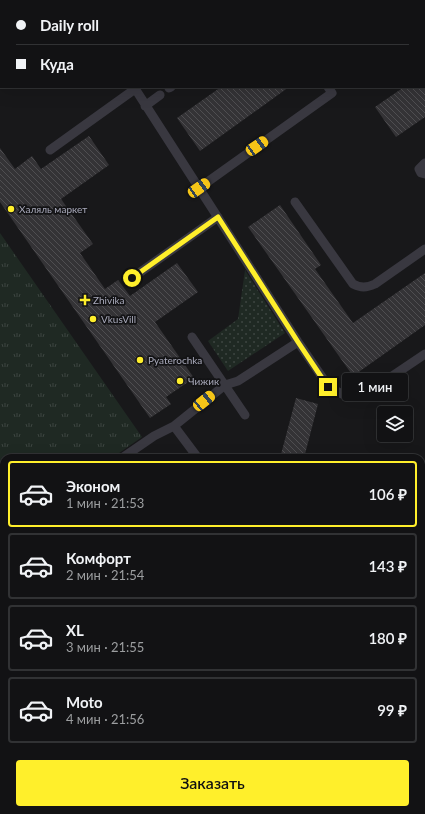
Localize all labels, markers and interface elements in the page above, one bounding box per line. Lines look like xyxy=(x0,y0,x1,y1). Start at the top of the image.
text: Daily roll xyxy=(40,16,99,34)
text: Куда xyxy=(40,55,74,73)
car xyxy=(244,134,270,158)
car xyxy=(186,176,212,200)
place label: Халяль маркет xyxy=(19,203,87,215)
marker: Халяль маркет xyxy=(6,204,16,214)
route start xyxy=(123,269,141,287)
place label: Zhivika xyxy=(93,294,125,306)
marker: Zhivika xyxy=(80,295,90,305)
place label: VkusVill xyxy=(101,313,136,325)
marker: VkusVill xyxy=(88,314,98,324)
place label: Pyaterochka xyxy=(148,354,202,366)
marker: Pyaterochka xyxy=(135,355,145,365)
callout: 1 мин xyxy=(342,373,408,401)
place label: Чижик xyxy=(188,375,220,387)
marker: Чижик xyxy=(175,376,185,386)
route end xyxy=(319,378,337,396)
text: 1 мин xyxy=(358,379,392,395)
car xyxy=(191,389,217,413)
map controls xyxy=(377,406,413,442)
button: layers xyxy=(377,406,413,442)
icon: car xyxy=(18,476,54,512)
text: Эконом xyxy=(66,477,120,495)
text: 106 ₽ xyxy=(368,485,407,503)
text: 1 мин · 21:53 xyxy=(66,495,144,511)
icon: car xyxy=(18,548,54,584)
text: Комфорт xyxy=(66,549,131,567)
text: 143 ₽ xyxy=(368,557,407,575)
text: 2 мин · 21:54 xyxy=(66,567,144,583)
icon: car xyxy=(18,620,54,656)
text: XL xyxy=(66,621,84,639)
text: 180 ₽ xyxy=(368,629,407,647)
text: 3 мин · 21:55 xyxy=(66,639,144,655)
icon: car xyxy=(18,692,54,728)
text: Moto xyxy=(66,693,103,711)
text: 99 ₽ xyxy=(377,701,407,719)
text: 4 мин · 21:56 xyxy=(66,711,144,727)
button: Заказать xyxy=(16,760,409,806)

